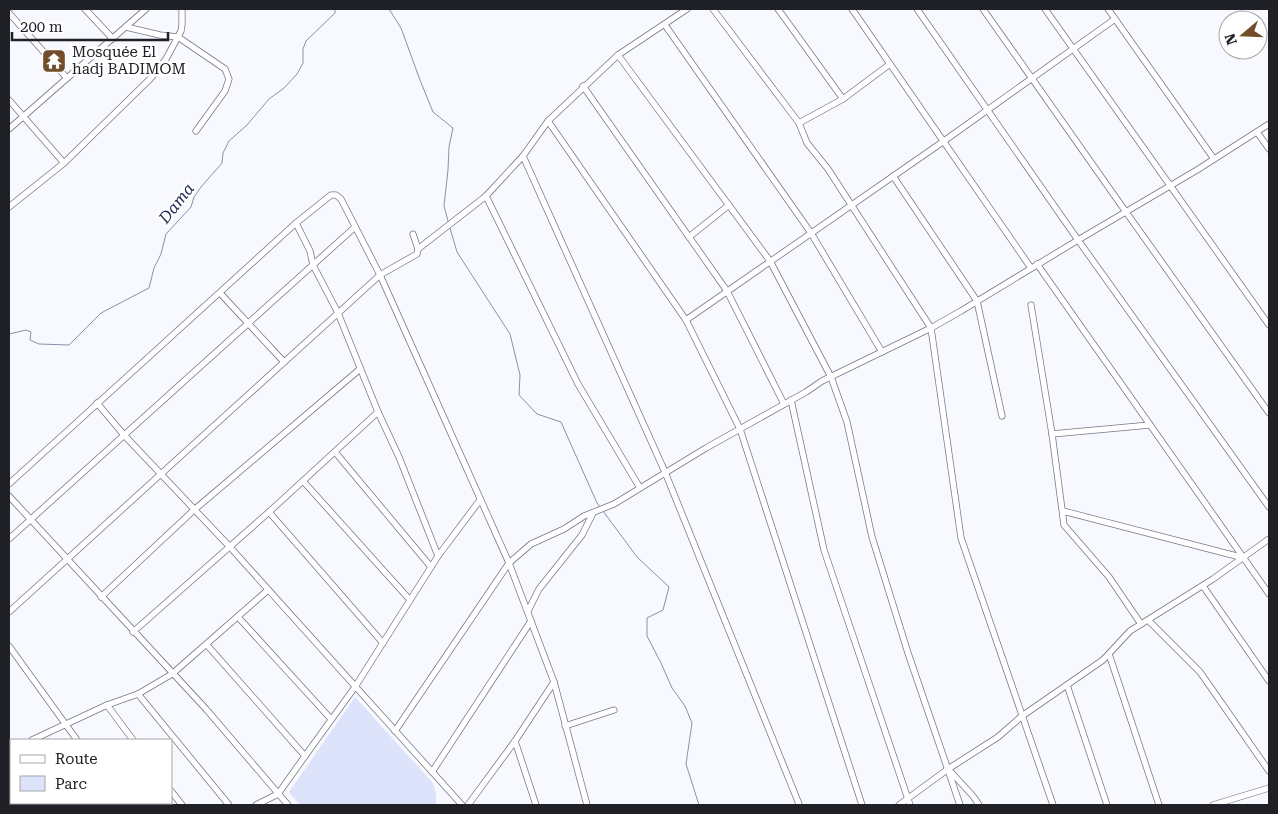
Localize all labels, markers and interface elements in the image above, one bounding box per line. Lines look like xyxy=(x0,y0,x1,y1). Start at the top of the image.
scale bar xyxy=(12,10,169,42)
north arrow xyxy=(1218,10,1268,60)
text: 200 m xyxy=(20,18,63,36)
text: N xyxy=(1221,31,1240,47)
place label: Mosquée El hadj BADIMOM xyxy=(72,43,186,78)
temple icon: Mosquée El hadj BADIMOM xyxy=(41,48,67,74)
water label: Dama xyxy=(154,179,198,228)
legend xyxy=(10,739,172,804)
text: Route xyxy=(55,750,97,768)
text: Parc xyxy=(55,775,87,793)

